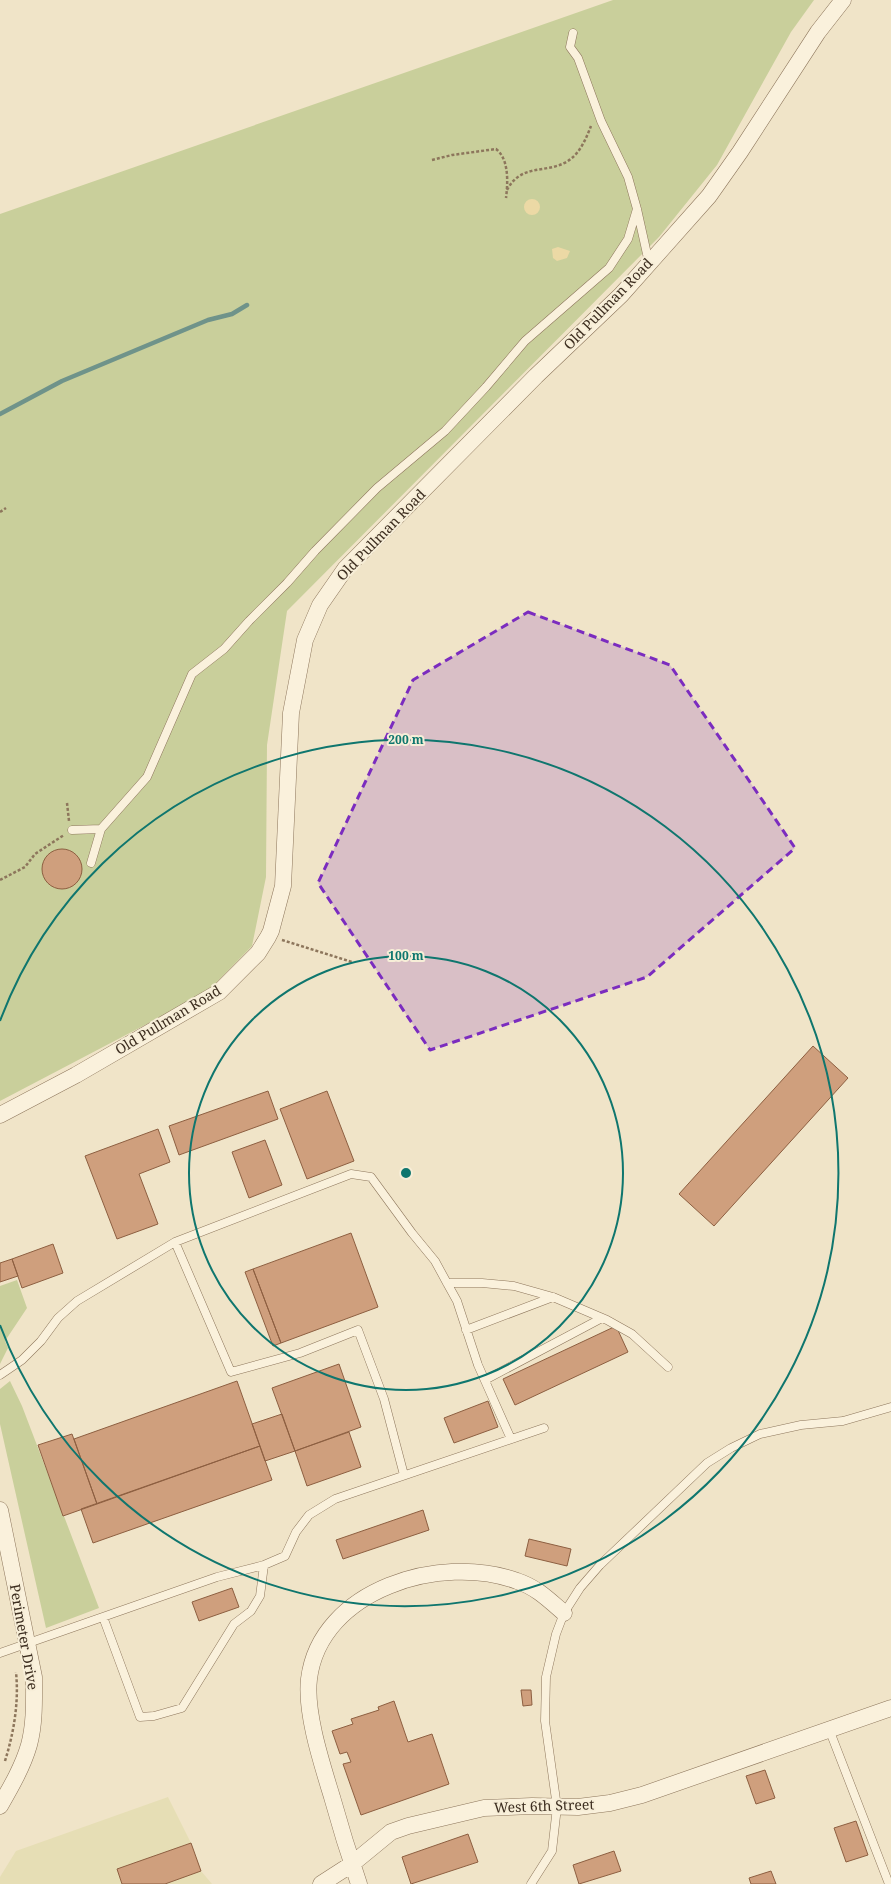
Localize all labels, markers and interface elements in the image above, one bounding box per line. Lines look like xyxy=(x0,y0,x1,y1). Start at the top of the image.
street label: Old Pullman Road xyxy=(559,253,657,354)
street label: Old Pullman Road xyxy=(332,484,430,585)
text: 200 m xyxy=(388,731,424,748)
text: 100 m xyxy=(388,947,424,964)
street label: Old Pullman Road xyxy=(111,980,225,1059)
centre of rings xyxy=(399,1166,413,1180)
street label: Perimeter Drive xyxy=(6,1582,43,1691)
street label: West 6th Street xyxy=(493,1794,595,1817)

